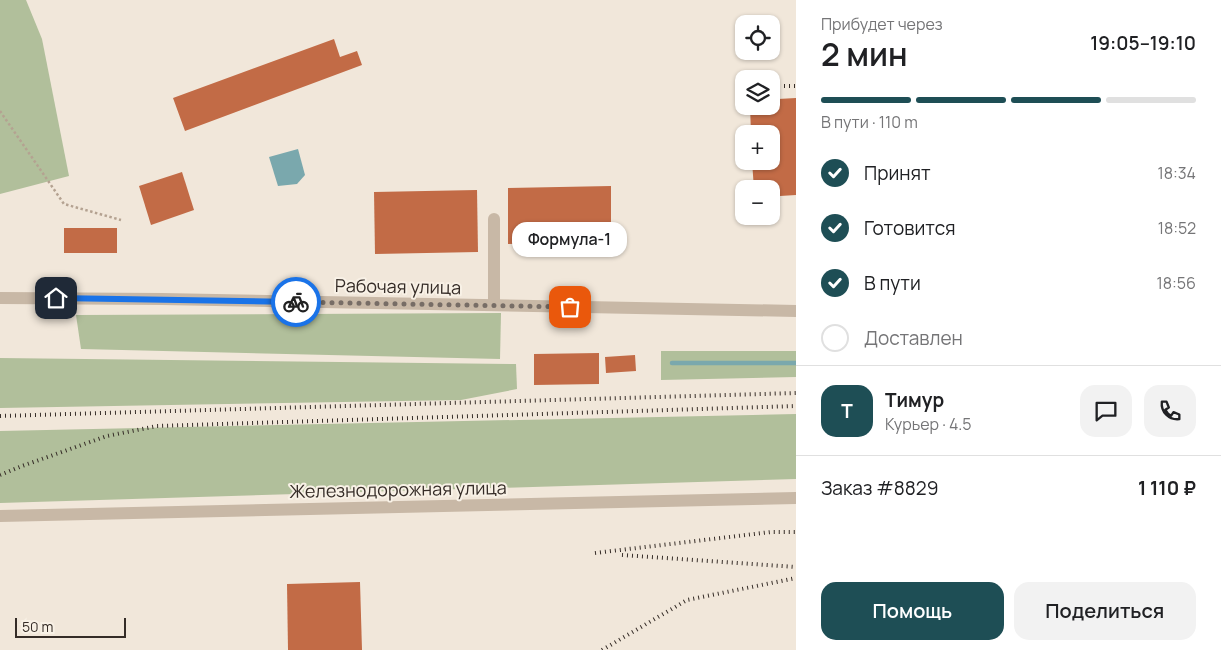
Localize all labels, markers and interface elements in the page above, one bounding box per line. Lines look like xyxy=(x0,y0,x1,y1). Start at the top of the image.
text: Прибудет через xyxy=(821,13,943,35)
map controls xyxy=(735,15,780,225)
button: locate xyxy=(735,15,780,60)
text: 19:05–19:10 xyxy=(1090,30,1196,56)
text: 2 мин xyxy=(821,32,908,76)
button: layers xyxy=(735,70,780,115)
text: В пути · 110 m xyxy=(821,111,918,133)
button: + xyxy=(735,125,780,170)
icon: check xyxy=(821,159,849,187)
text: Принят xyxy=(864,160,931,186)
text: 18:34 xyxy=(1157,162,1196,184)
button: − xyxy=(735,180,780,225)
icon: check xyxy=(821,214,849,242)
text: Готовится xyxy=(864,215,956,241)
text: 18:52 xyxy=(1158,217,1196,239)
callout: Формула-1 xyxy=(512,222,628,257)
text: Формула-1 xyxy=(528,228,611,250)
icon: check xyxy=(821,269,849,297)
text: В пути xyxy=(864,270,921,296)
text: 18:56 xyxy=(1157,272,1196,294)
street label: Рабочая улица xyxy=(335,273,461,299)
pin xyxy=(35,277,77,319)
courier xyxy=(271,277,321,327)
icon: home xyxy=(42,284,70,312)
pin xyxy=(549,286,591,328)
icon: bike xyxy=(282,288,310,316)
icon: bag xyxy=(556,293,584,321)
text: Доставлен xyxy=(864,325,963,351)
button: chat xyxy=(1080,385,1132,437)
button: phone xyxy=(1144,385,1196,437)
text: Тимур xyxy=(885,387,944,413)
text: Т xyxy=(841,398,853,424)
text: Курьер · 4.5 xyxy=(885,413,972,435)
street label: Железнодорожная улица xyxy=(289,475,507,503)
text: Заказ #8829 xyxy=(821,475,938,501)
text: 1 110 ₽ xyxy=(1138,475,1196,501)
button: Помощь xyxy=(821,582,1004,640)
button: Поделиться xyxy=(1014,582,1196,640)
scale bar xyxy=(15,615,126,638)
text: 50 m xyxy=(22,617,53,636)

